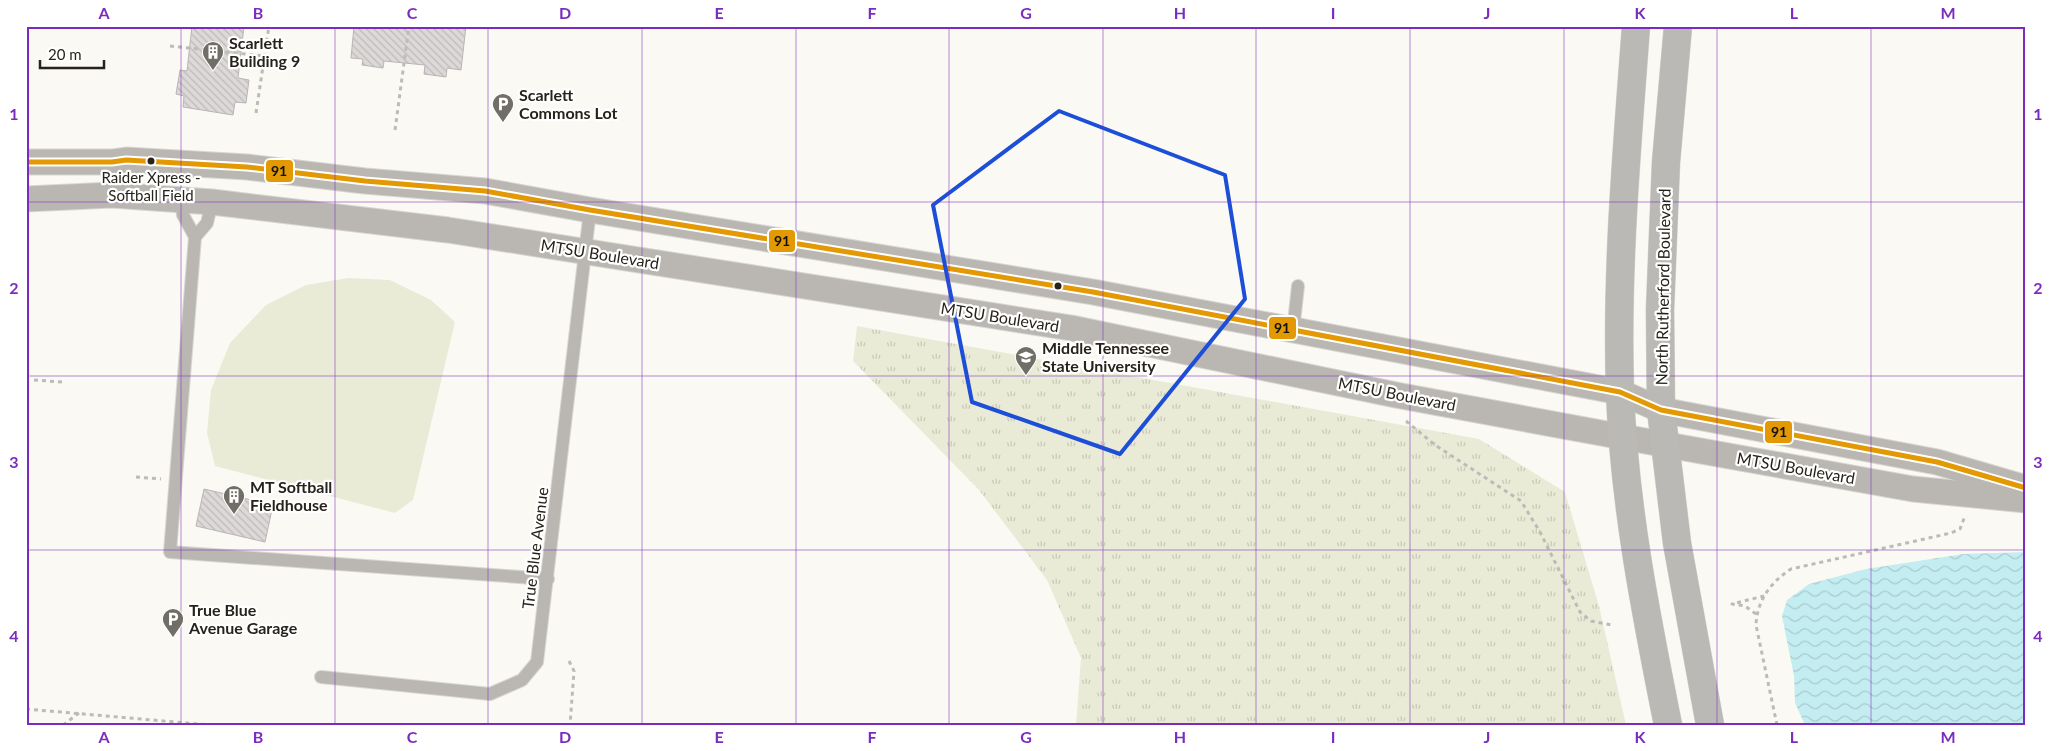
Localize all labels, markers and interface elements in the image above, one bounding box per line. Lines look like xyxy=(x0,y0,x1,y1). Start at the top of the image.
text: A xyxy=(97,3,110,22)
text: B xyxy=(253,3,263,22)
text: C xyxy=(407,3,418,22)
text: D xyxy=(559,3,571,22)
text: E xyxy=(714,3,724,22)
text: F xyxy=(867,3,877,22)
text: G xyxy=(1020,3,1032,22)
text: H xyxy=(1174,3,1186,22)
text: I xyxy=(1331,3,1335,22)
text: J xyxy=(1484,3,1490,22)
text: K xyxy=(1635,3,1647,22)
text: L xyxy=(1790,3,1799,22)
text: M xyxy=(1940,3,1956,22)
place label: Scarlett Building 9 xyxy=(229,33,300,70)
scale bar xyxy=(40,38,104,70)
building icon: Scarlett Building 9 xyxy=(201,40,225,71)
text: 20 m xyxy=(48,45,82,63)
place label: Scarlett Commons Lot xyxy=(519,85,617,122)
parking icon: Scarlett Commons Lot xyxy=(491,92,515,123)
text: 1 xyxy=(9,104,19,123)
text: 1 xyxy=(2033,104,2043,123)
marker: Raider Xpress - Softball Field xyxy=(146,156,156,166)
line badge: 91 xyxy=(265,159,294,183)
text: 91 xyxy=(271,162,287,179)
place label: Raider Xpress - Softball Field xyxy=(101,168,201,204)
street label: North Rutherford Boulevard xyxy=(1651,188,1674,386)
line badge: 91 xyxy=(768,229,796,253)
text: 91 xyxy=(774,232,790,249)
street label: MTSU Boulevard xyxy=(540,235,661,272)
text: 2 xyxy=(9,278,19,297)
text: 2 xyxy=(2033,278,2043,297)
unlabelled marker xyxy=(1053,281,1063,291)
street label: MTSU Boulevard xyxy=(940,298,1061,335)
line badge: 91 xyxy=(1268,316,1297,340)
text: 91 xyxy=(1274,319,1290,336)
place label: Middle Tennessee State University xyxy=(1042,338,1170,375)
school or university icon: Middle Tennessee State University xyxy=(1014,345,1038,376)
street label: MTSU Boulevard xyxy=(1337,373,1458,414)
line badge: 91 xyxy=(1764,420,1793,444)
text: 91 xyxy=(1771,423,1787,440)
street label: MTSU Boulevard xyxy=(1736,448,1857,487)
text: 3 xyxy=(9,452,19,471)
text: 3 xyxy=(2033,452,2043,471)
place label: MT Softball Fieldhouse xyxy=(250,477,332,514)
building icon: MT Softball Fieldhouse xyxy=(222,484,246,515)
street label: True Blue Avenue xyxy=(518,486,551,610)
place label: True Blue Avenue Garage xyxy=(188,600,298,637)
parking icon: True Blue Avenue Garage xyxy=(161,607,185,638)
text: 4 xyxy=(9,626,19,645)
text: 4 xyxy=(2033,626,2043,645)
text: A xyxy=(97,727,110,746)
text: B xyxy=(253,727,263,746)
text: C xyxy=(407,727,418,746)
text: D xyxy=(559,727,571,746)
text: E xyxy=(714,727,724,746)
text: F xyxy=(867,727,877,746)
text: G xyxy=(1020,727,1032,746)
text: H xyxy=(1174,727,1186,746)
text: I xyxy=(1331,727,1335,746)
text: J xyxy=(1484,727,1490,746)
text: K xyxy=(1635,727,1647,746)
text: L xyxy=(1790,727,1799,746)
text: M xyxy=(1940,727,1956,746)

